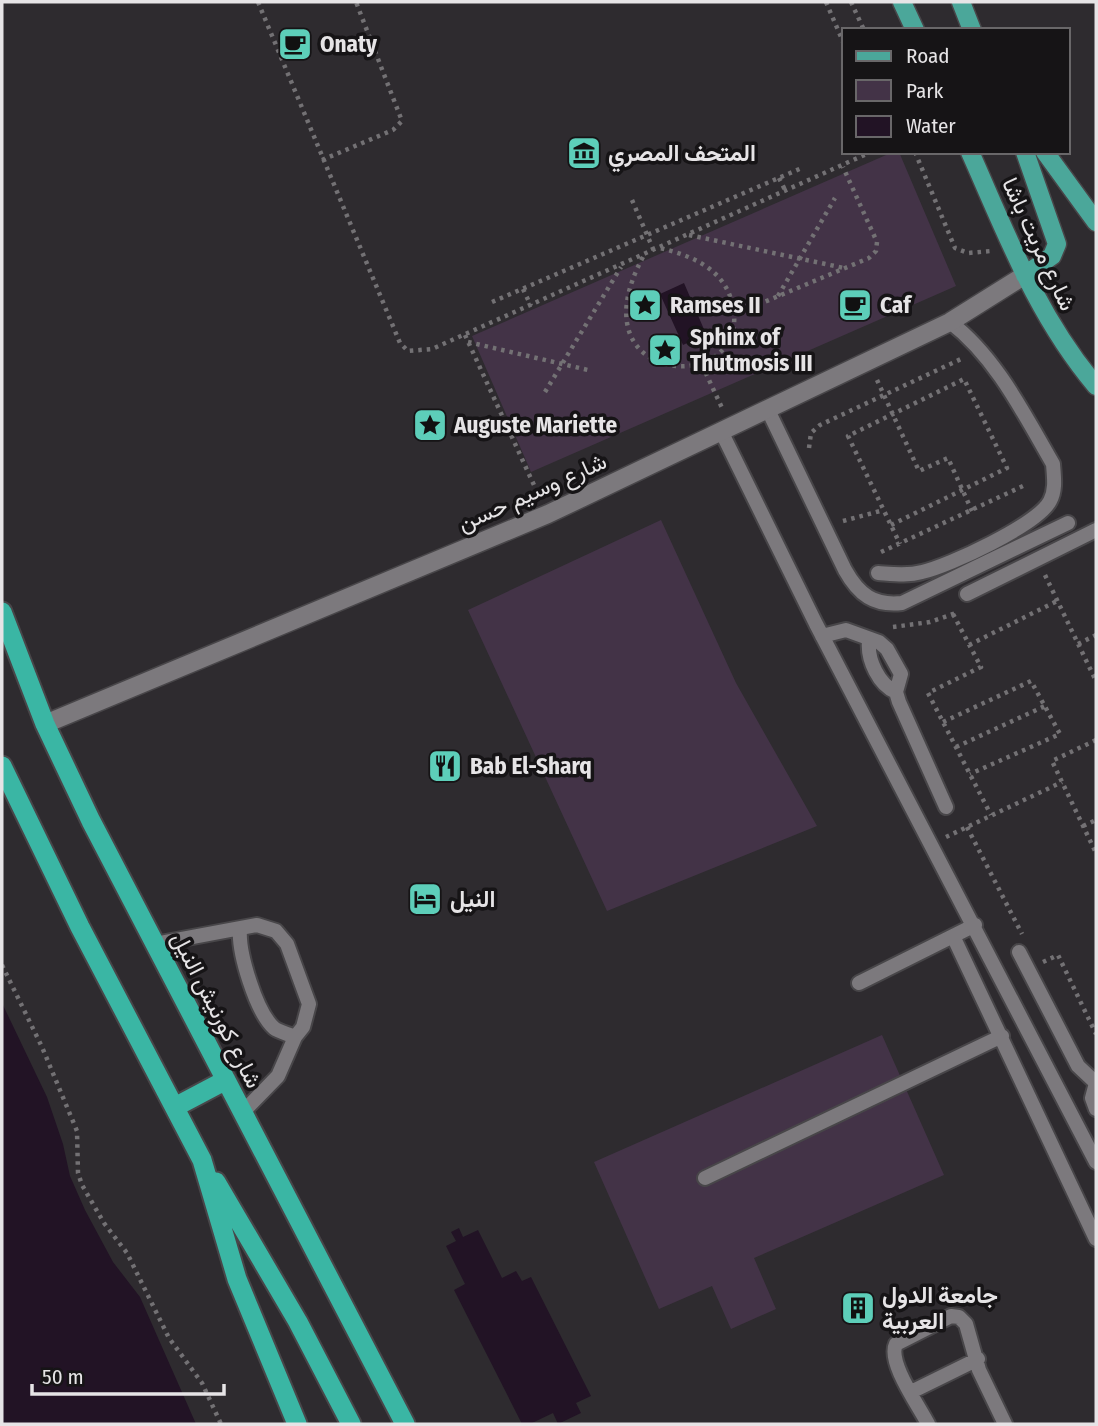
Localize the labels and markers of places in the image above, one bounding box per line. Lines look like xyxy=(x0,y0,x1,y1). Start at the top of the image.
cafe icon: Onaty xyxy=(276,25,314,63)
place label: Onaty xyxy=(320,30,378,58)
museum icon: المتحف المصري xyxy=(565,134,603,172)
place label: المتحف المصري xyxy=(608,139,756,172)
place icon: Ramses II xyxy=(626,286,664,324)
cafe icon: Caf xyxy=(836,286,874,324)
place label: Ramses II xyxy=(670,291,761,319)
place label: Caf xyxy=(880,291,913,319)
place label: Sphinx of Thutmosis III xyxy=(690,323,813,377)
place icon: Sphinx of Thutmosis III xyxy=(646,331,684,369)
place icon: Auguste Mariette xyxy=(411,406,449,444)
place label: Auguste Mariette xyxy=(453,411,618,439)
restaurant icon: Bab El-Sharq xyxy=(426,747,464,785)
place label: Bab El-Sharq xyxy=(470,752,592,780)
hotel icon: النيل xyxy=(406,880,444,918)
place label: النيل xyxy=(450,885,495,913)
place label: جامعة الدول العربية xyxy=(882,1281,998,1336)
building icon: جامعة الدول العربية xyxy=(839,1289,877,1327)

